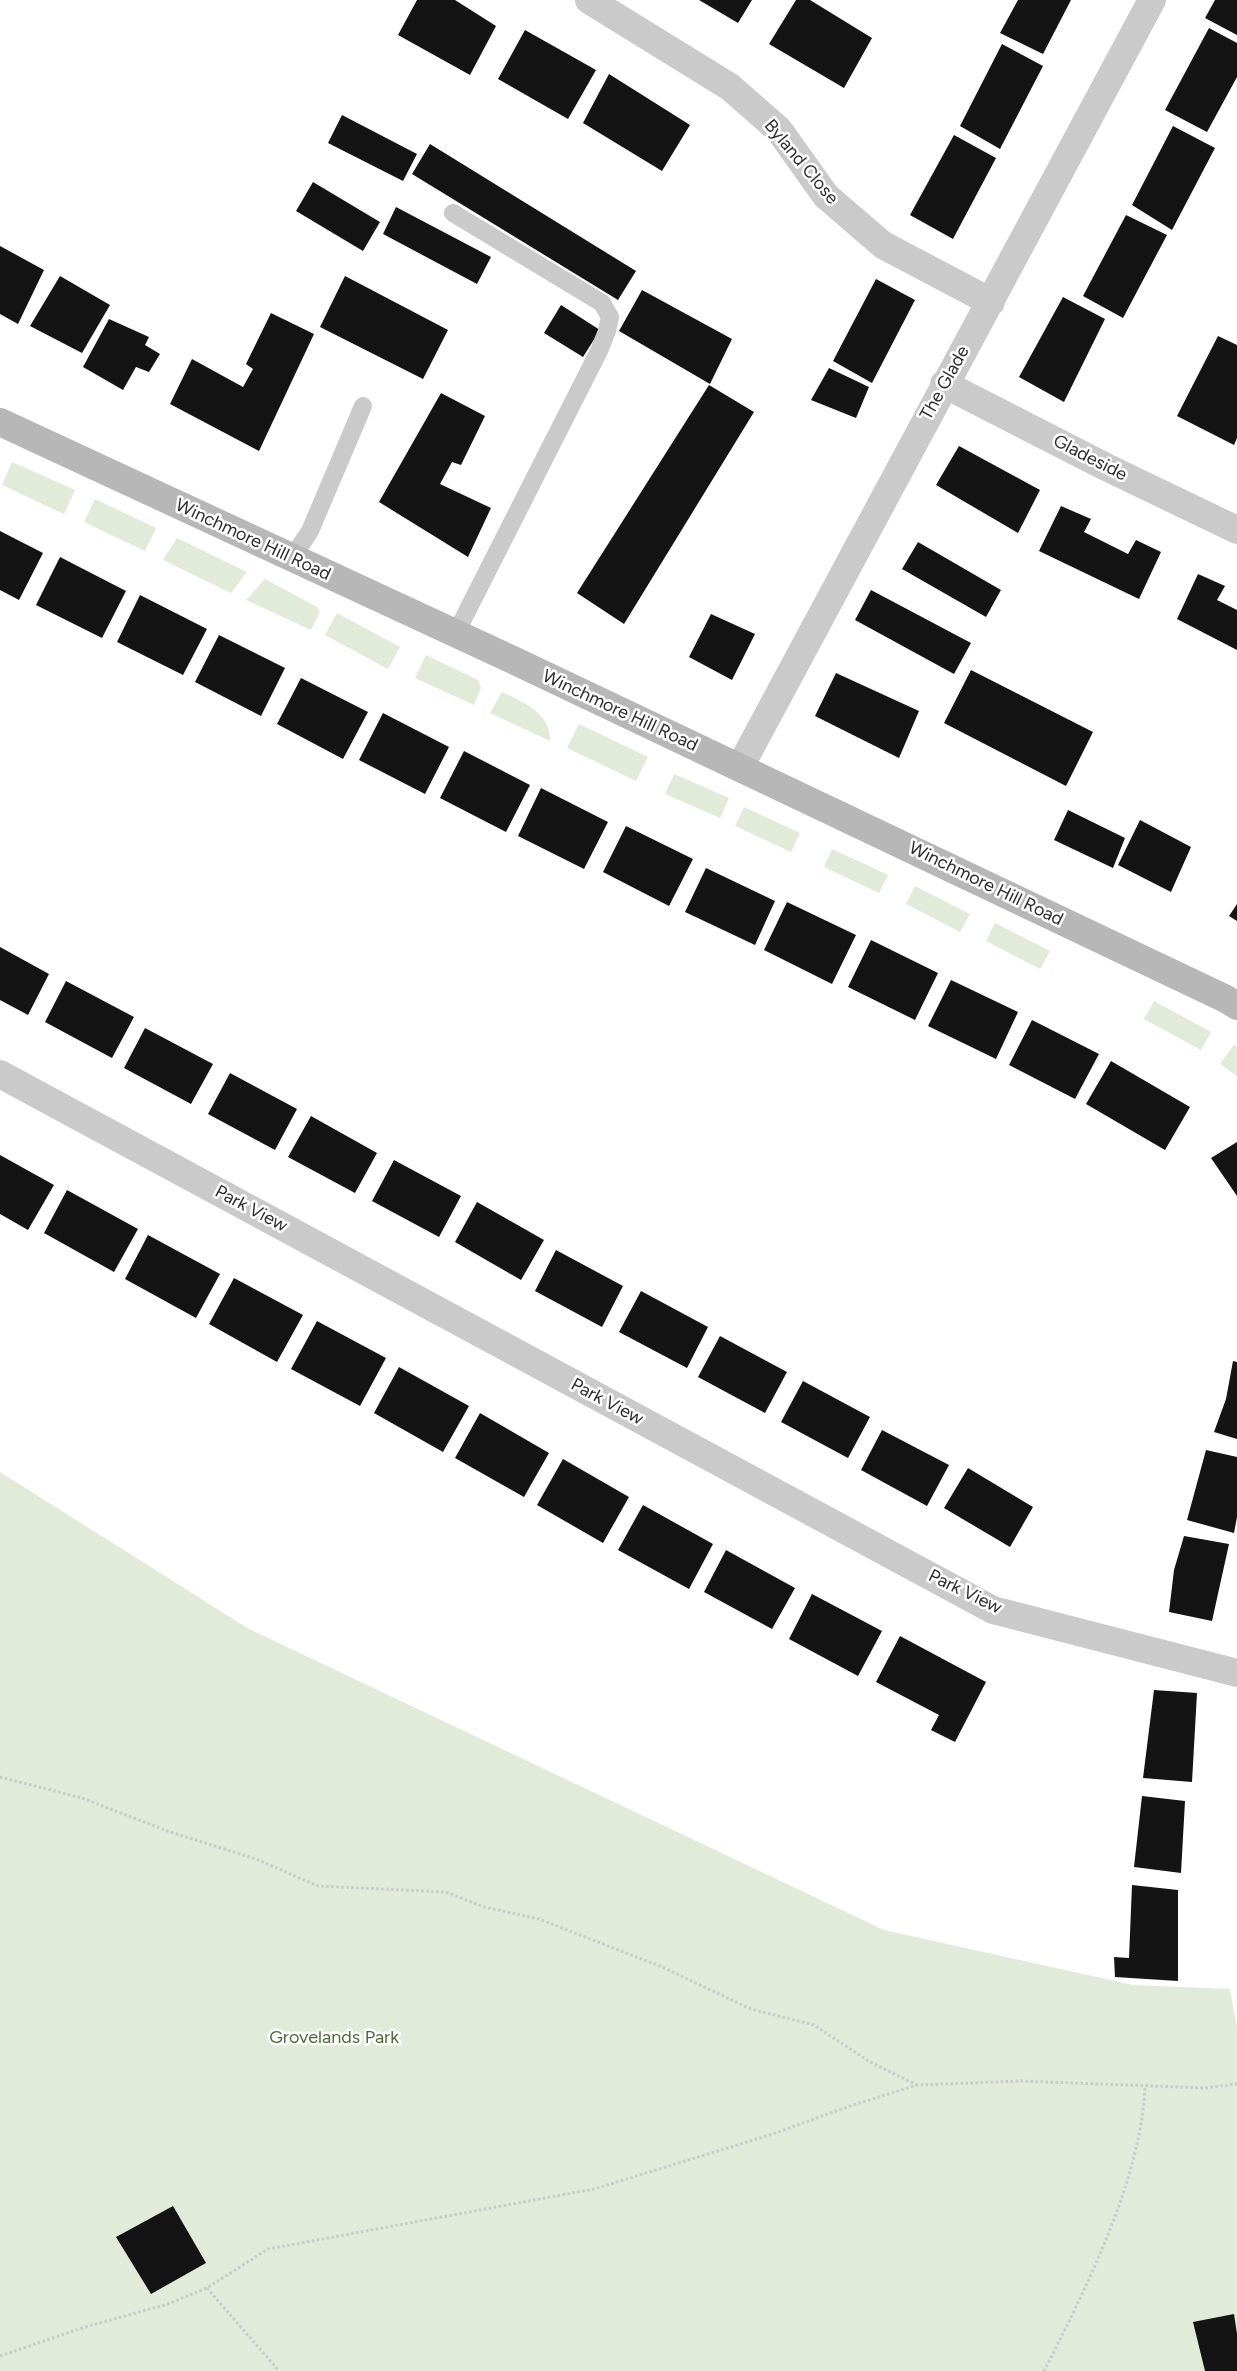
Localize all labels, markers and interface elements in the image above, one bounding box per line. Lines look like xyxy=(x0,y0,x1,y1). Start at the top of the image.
street label: Byland Close xyxy=(759,115,843,209)
street label: The Glade xyxy=(916,342,974,424)
street label: Gladeside xyxy=(1049,430,1131,486)
street label: Winchmore Hill Road xyxy=(172,495,334,585)
street label: Winchmore Hill Road xyxy=(539,666,701,756)
street label: Winchmore Hill Road xyxy=(905,837,1067,931)
street label: Park View xyxy=(211,1181,291,1237)
street label: Park View xyxy=(567,1374,647,1430)
street label: Park View xyxy=(925,1565,1005,1619)
park label: Grovelands Park xyxy=(269,2027,399,2049)

